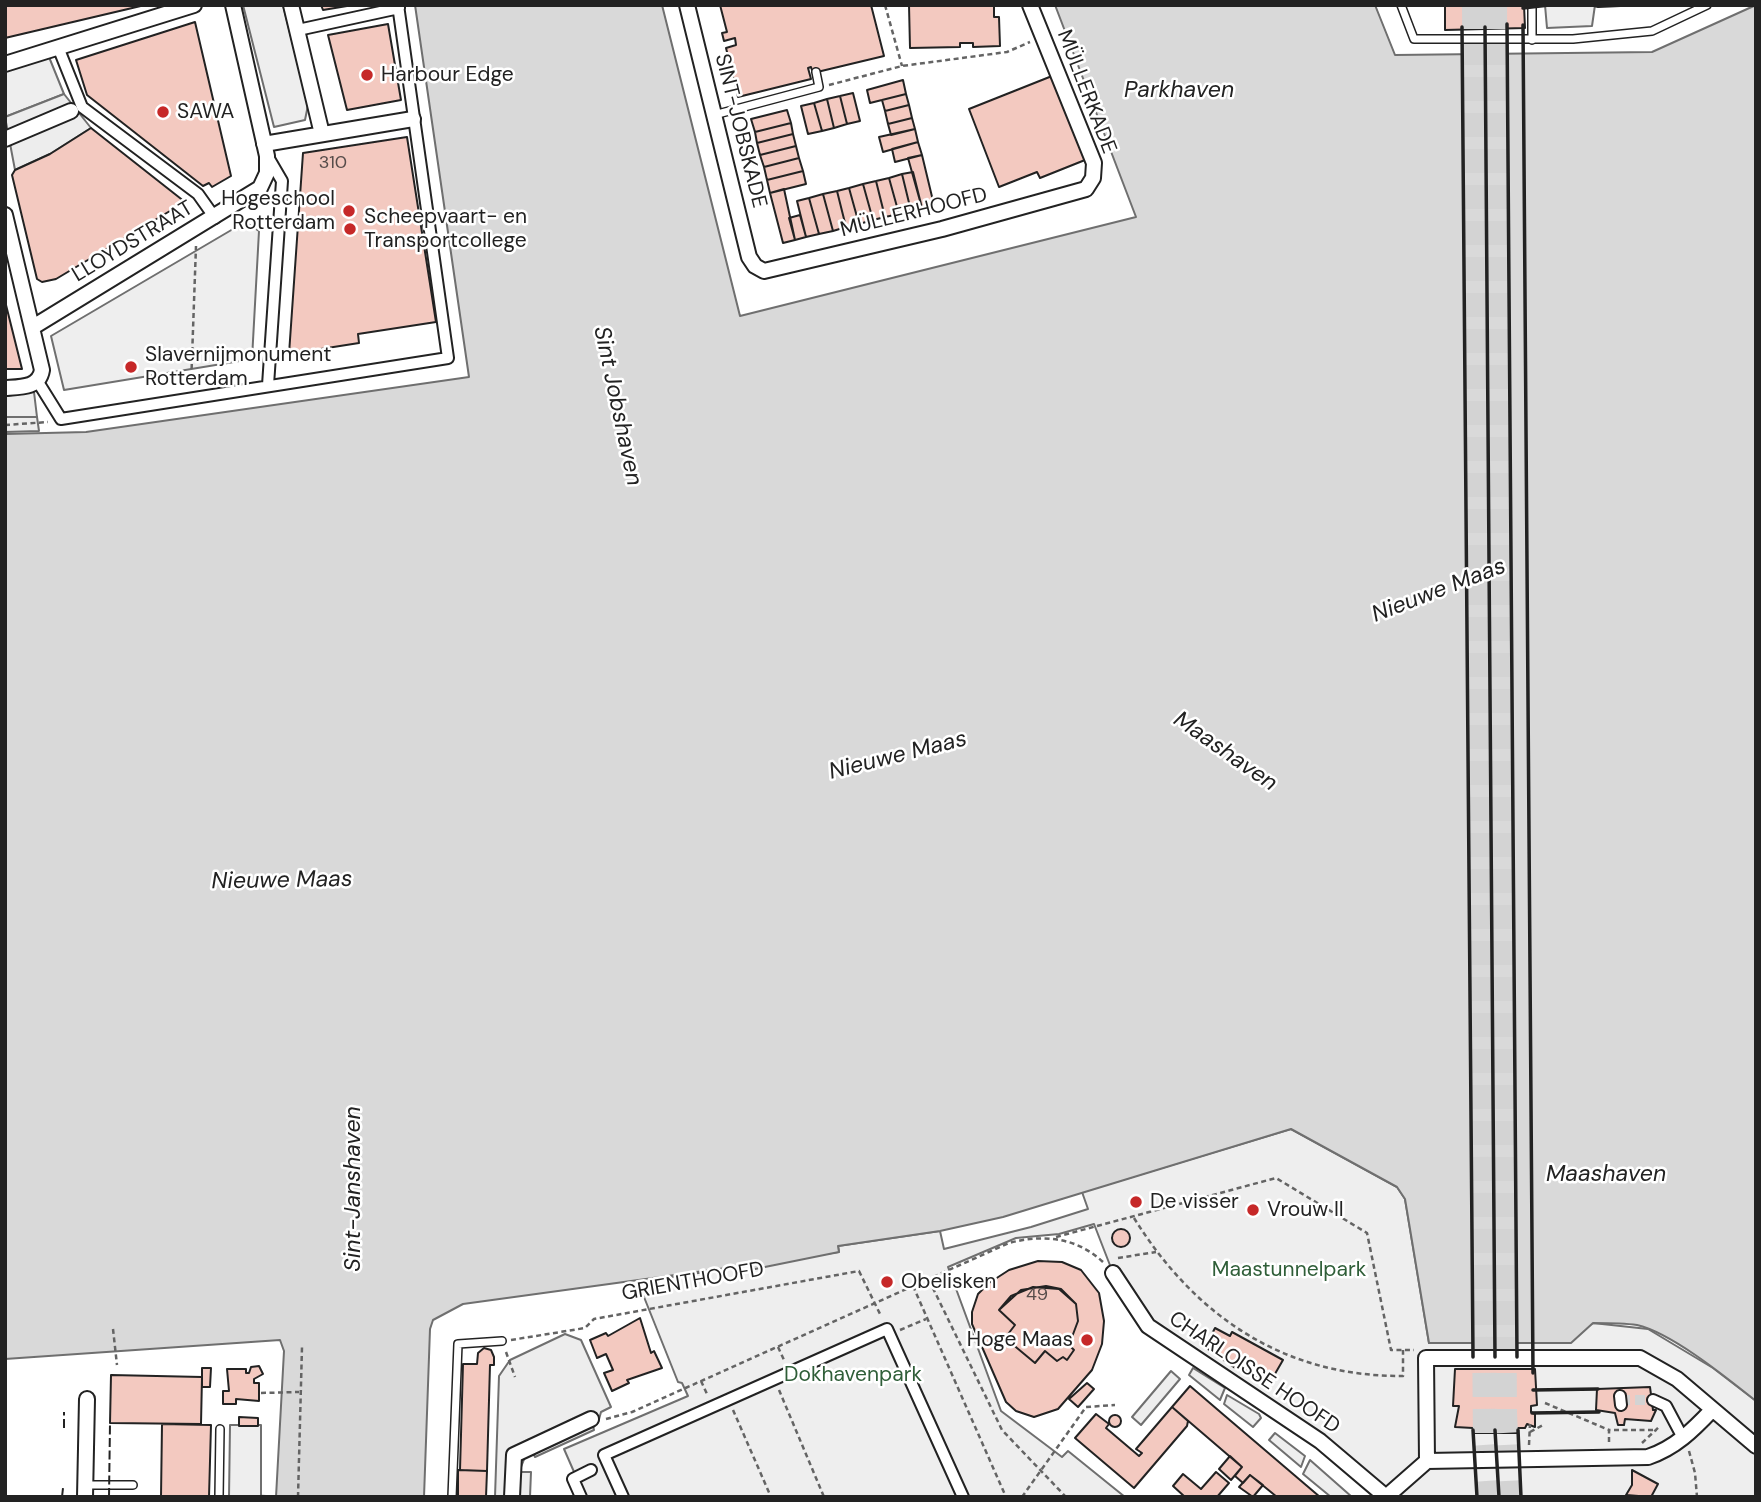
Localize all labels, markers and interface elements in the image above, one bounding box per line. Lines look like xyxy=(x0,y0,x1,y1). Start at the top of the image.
street label: MÜLLERKADE xyxy=(1051,27,1121,157)
street label: SINT-JOBSKADE xyxy=(709,51,771,211)
place label: Harbour Edge xyxy=(381,62,514,88)
marker: Harbour Edge xyxy=(359,67,375,83)
water label: Parkhaven xyxy=(1124,77,1234,105)
place label: SAWA xyxy=(177,99,234,125)
marker: SAWA xyxy=(155,104,171,120)
house number: 310 xyxy=(319,152,347,174)
street label: MÜLLERHOOFD xyxy=(838,183,990,243)
place label: Hogeschool Rotterdam xyxy=(221,186,335,236)
street label: LLOYDSTRAAT xyxy=(68,196,198,288)
marker: Hogeschool Rotterdam xyxy=(341,203,357,219)
place label: Scheepvaart- en Transportcollege xyxy=(364,204,527,254)
marker: Scheepvaart- en Transportcollege xyxy=(342,221,358,237)
water label: Sint Jobshaven xyxy=(587,324,647,488)
place label: Slavernijmonument Rotterdam xyxy=(145,342,332,392)
marker: Slavernijmonument Rotterdam xyxy=(123,359,139,375)
water label: Nieuwe Maas xyxy=(1368,553,1510,629)
water label: Maashaven xyxy=(1168,706,1282,798)
water label: Nieuwe Maas xyxy=(826,726,970,786)
water label: Nieuwe Maas xyxy=(211,866,353,896)
water label: Sint-Janshaven xyxy=(340,1106,368,1272)
water label: Maashaven xyxy=(1546,1161,1666,1189)
place label: De visser xyxy=(1150,1189,1239,1215)
marker: De visser xyxy=(1128,1194,1144,1210)
place label: Vrouw II xyxy=(1267,1197,1344,1223)
marker: Vrouw II xyxy=(1245,1202,1261,1218)
street label: GRIENTHOOFD xyxy=(620,1257,766,1307)
park label: Maastunnelpark xyxy=(1212,1257,1366,1283)
place label: Obelisken xyxy=(901,1269,996,1295)
marker: Obelisken xyxy=(879,1274,895,1290)
house number: 49 xyxy=(1026,1284,1048,1306)
street label: CHARLOISSE HOOFD xyxy=(1164,1306,1344,1440)
place label: Hoge Maas xyxy=(967,1327,1073,1353)
marker: Hoge Maas xyxy=(1079,1332,1095,1348)
park label: Dokhavenpark xyxy=(784,1362,922,1388)

